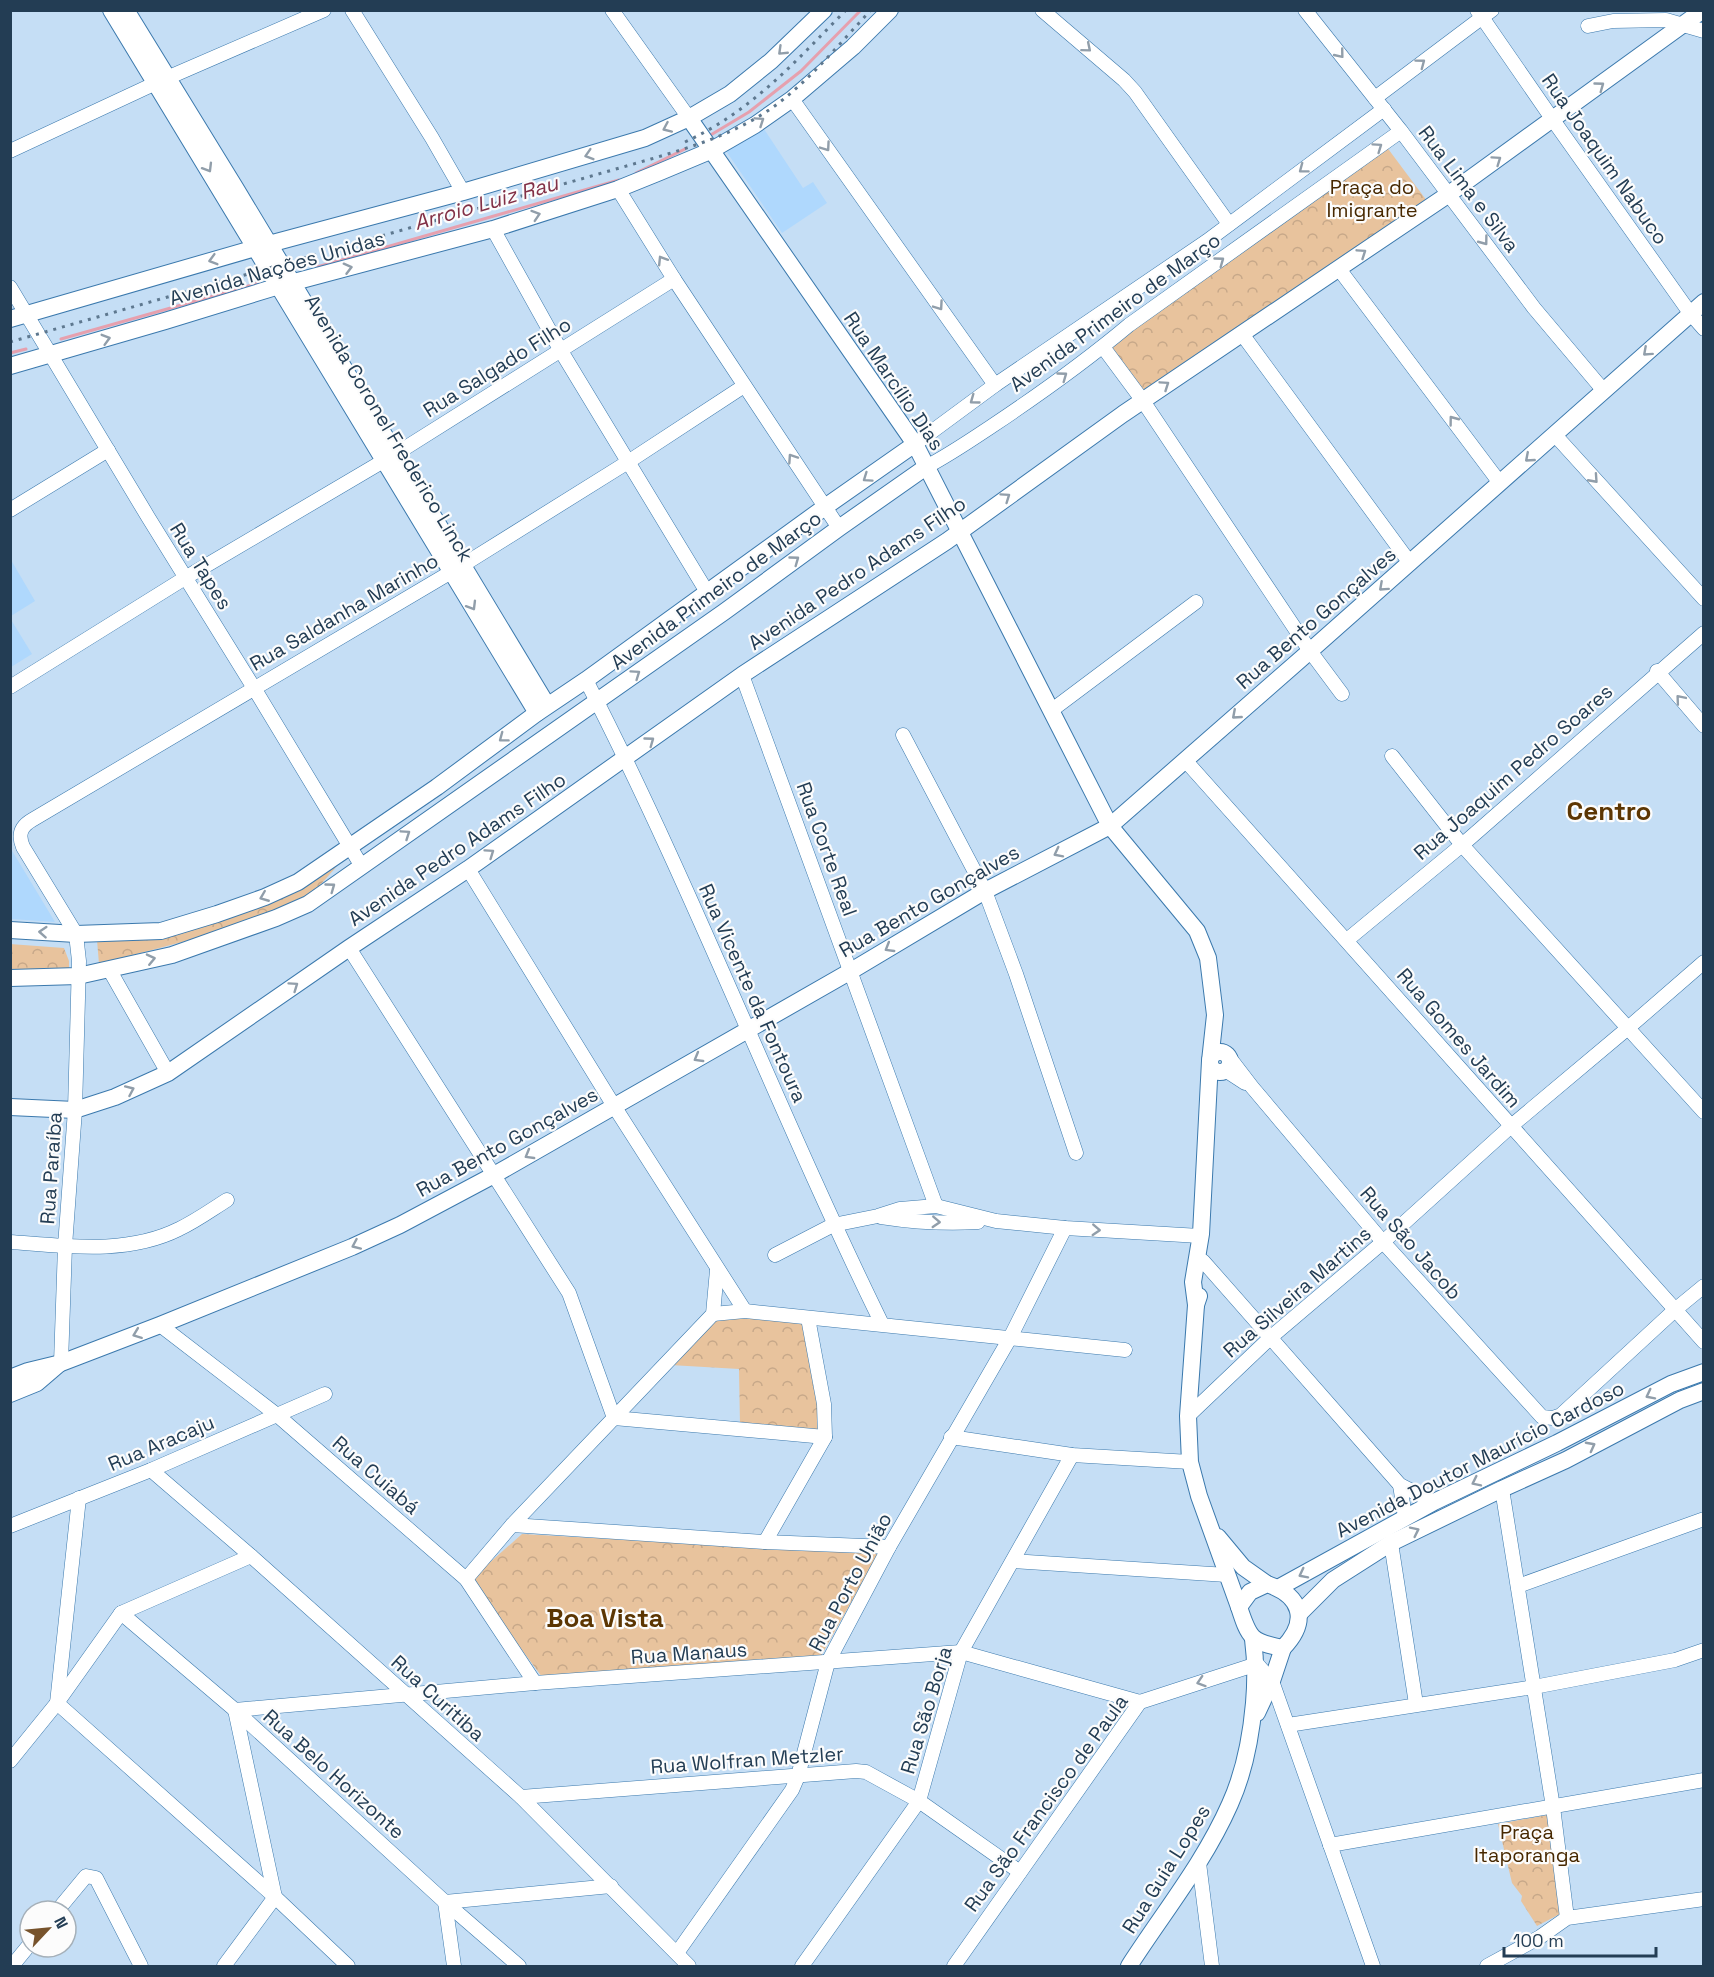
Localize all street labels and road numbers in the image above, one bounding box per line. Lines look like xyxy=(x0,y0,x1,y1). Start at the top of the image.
street label: Rua Joaquim Nabuco xyxy=(1536,68,1674,250)
street label: Rua Lima e Silva xyxy=(1413,120,1525,258)
street label: Avenida Nações Unidas xyxy=(166,225,388,311)
street label: Avenida Primeiro de Março xyxy=(1004,227,1226,397)
street label: Avenida Coronel Frederico Linck xyxy=(299,290,479,567)
street label: Rua Marcílio Dias xyxy=(838,307,950,455)
street label: Rua Salgado Filho xyxy=(418,311,576,423)
street label: Avenida Pedro Adams Filho xyxy=(743,490,971,656)
street label: Avenida Primeiro de Março xyxy=(605,505,827,675)
street label: Rua Tapes xyxy=(164,518,238,614)
street label: Rua Bento Gonçalves xyxy=(1231,541,1401,695)
street label: Rua Saldanha Marinho xyxy=(245,547,443,677)
street label: Rua Joaquim Pedro Soares xyxy=(1408,678,1618,866)
street label: Avenida Pedro Adams Filho xyxy=(343,766,571,932)
street label: Rua Corte Real xyxy=(791,778,863,920)
street label: Rua Bento Gonçalves xyxy=(834,839,1024,963)
street label: Rua Vicente da Fontoura xyxy=(693,880,813,1106)
street label: Rua Gomes Jardim xyxy=(1391,963,1527,1113)
street label: Rua Bento Gonçalves xyxy=(412,1081,602,1203)
street label: Rua Paraíba xyxy=(34,1111,68,1225)
street label: Rua São Jacob xyxy=(1355,1181,1467,1305)
street label: Rua Silveira Martins xyxy=(1218,1221,1376,1363)
street label: Avenida Doutor Maurício Cardoso xyxy=(1331,1375,1629,1543)
street label: Rua Aracaju xyxy=(104,1409,218,1477)
street label: Rua Cuiabá xyxy=(327,1430,425,1520)
street label: Rua Porto União xyxy=(802,1508,898,1656)
street label: Rua Manaus xyxy=(630,1636,748,1670)
street label: Rua São Borja xyxy=(894,1643,958,1777)
street label: Rua Curitiba xyxy=(386,1649,490,1747)
street label: Rua São Francisco de Paula xyxy=(958,1689,1134,1917)
street label: Rua Belo Horizonte xyxy=(258,1703,410,1845)
street label: Rua Wolfran Metzler xyxy=(650,1740,844,1780)
street label: Rua Guia Lopes xyxy=(1116,1800,1216,1938)

